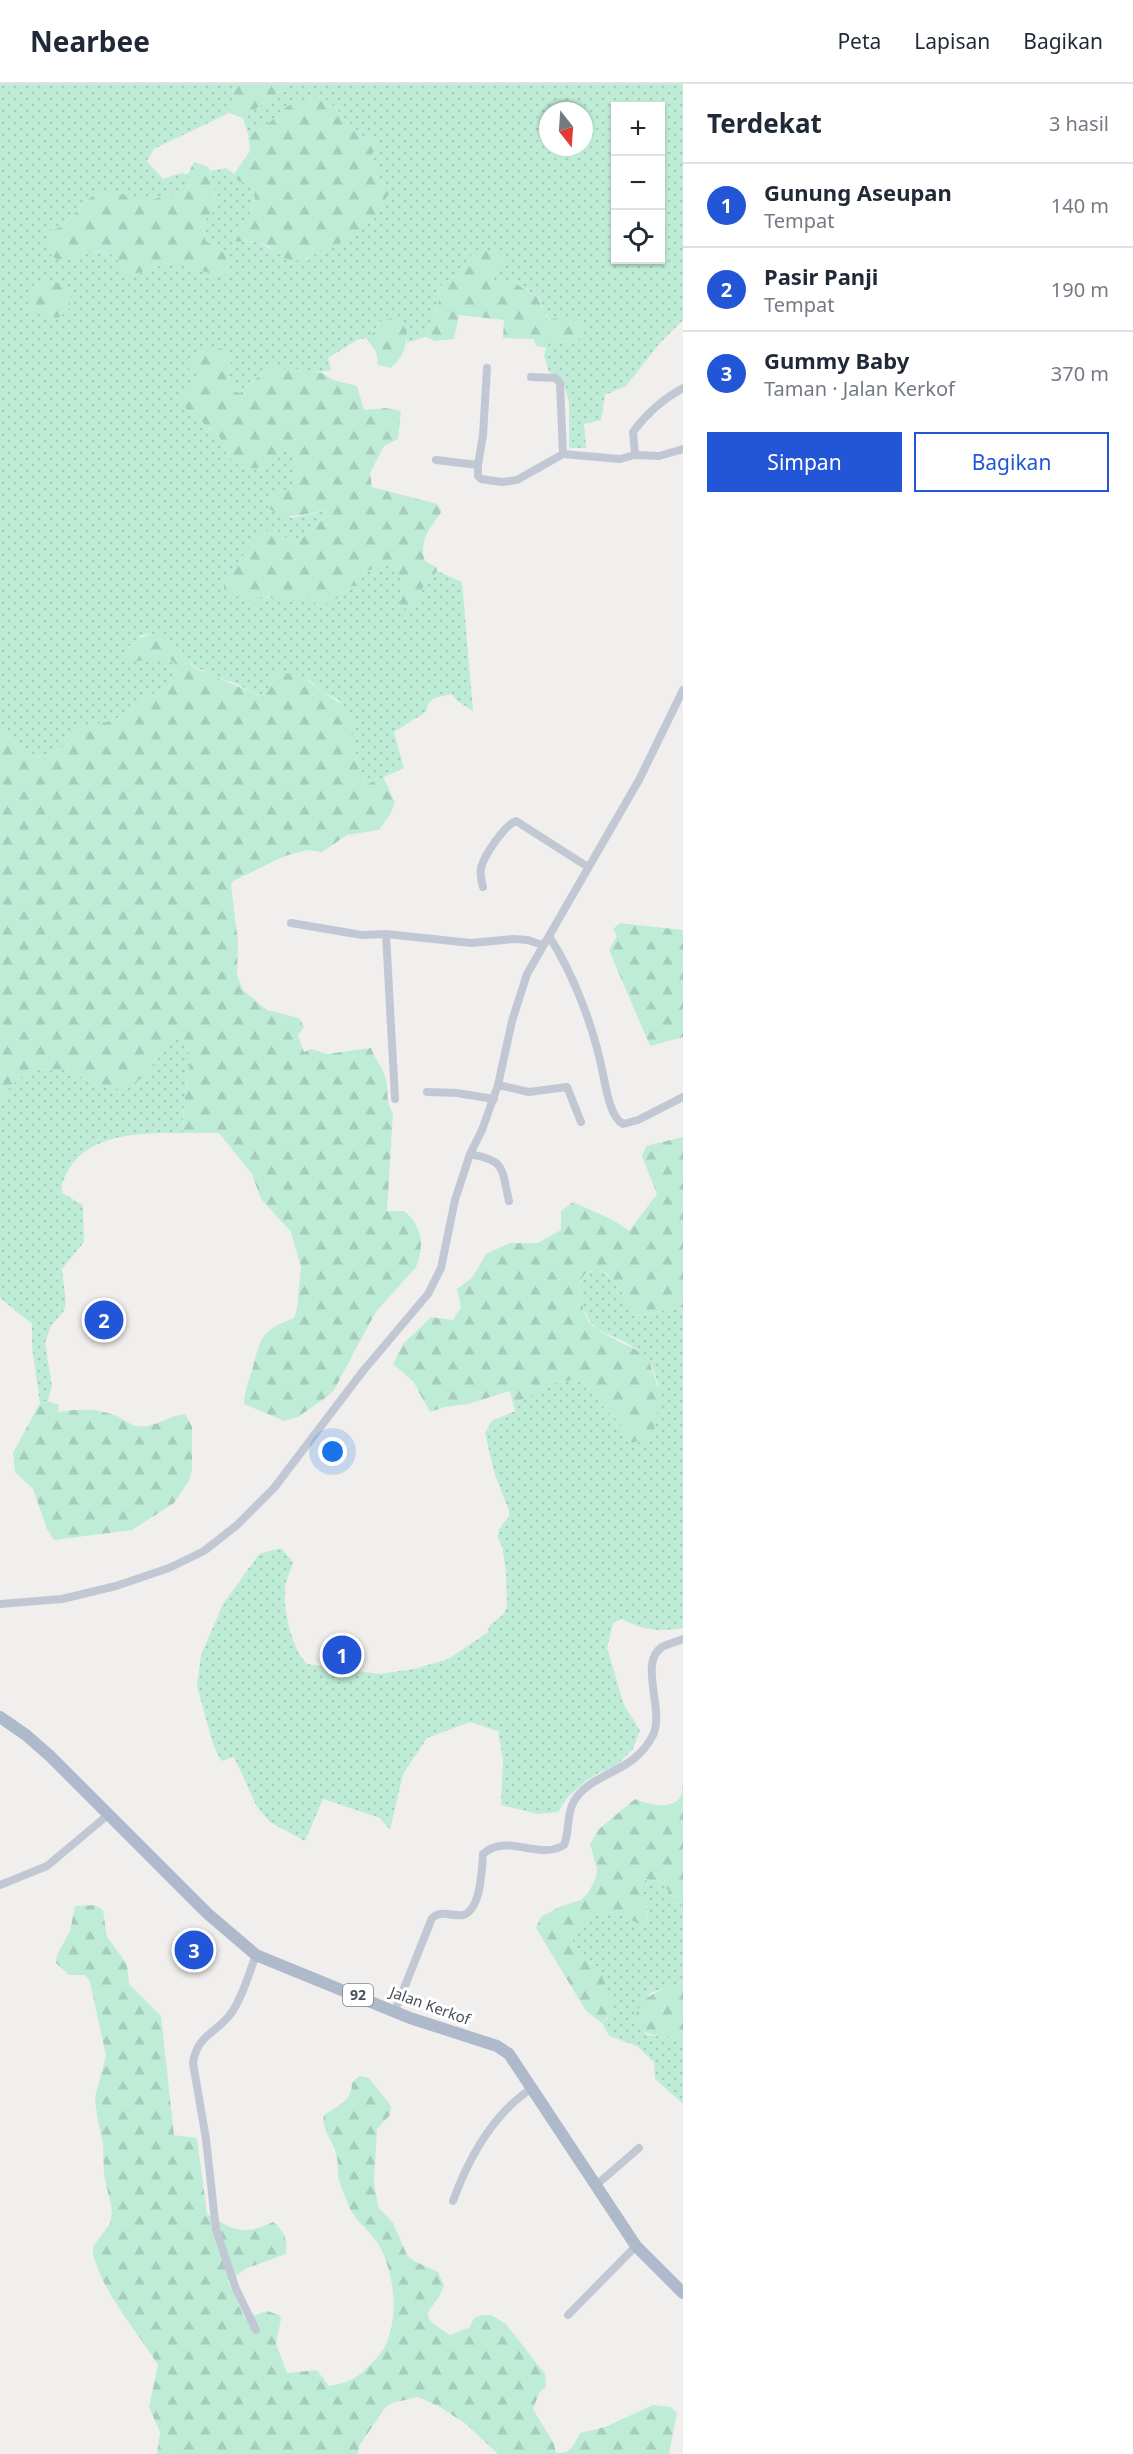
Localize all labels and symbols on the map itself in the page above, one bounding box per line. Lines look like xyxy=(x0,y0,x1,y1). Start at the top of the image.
north arrow xyxy=(539,102,593,156)
pin: 2 xyxy=(84,1298,124,1342)
your location xyxy=(318,1437,347,1466)
pin: 1 xyxy=(322,1632,362,1678)
pin: 3 xyxy=(174,1928,214,1972)
street label: Jalan Kerkof xyxy=(386,1981,474,2029)
road number: 92 xyxy=(343,1984,373,2006)

